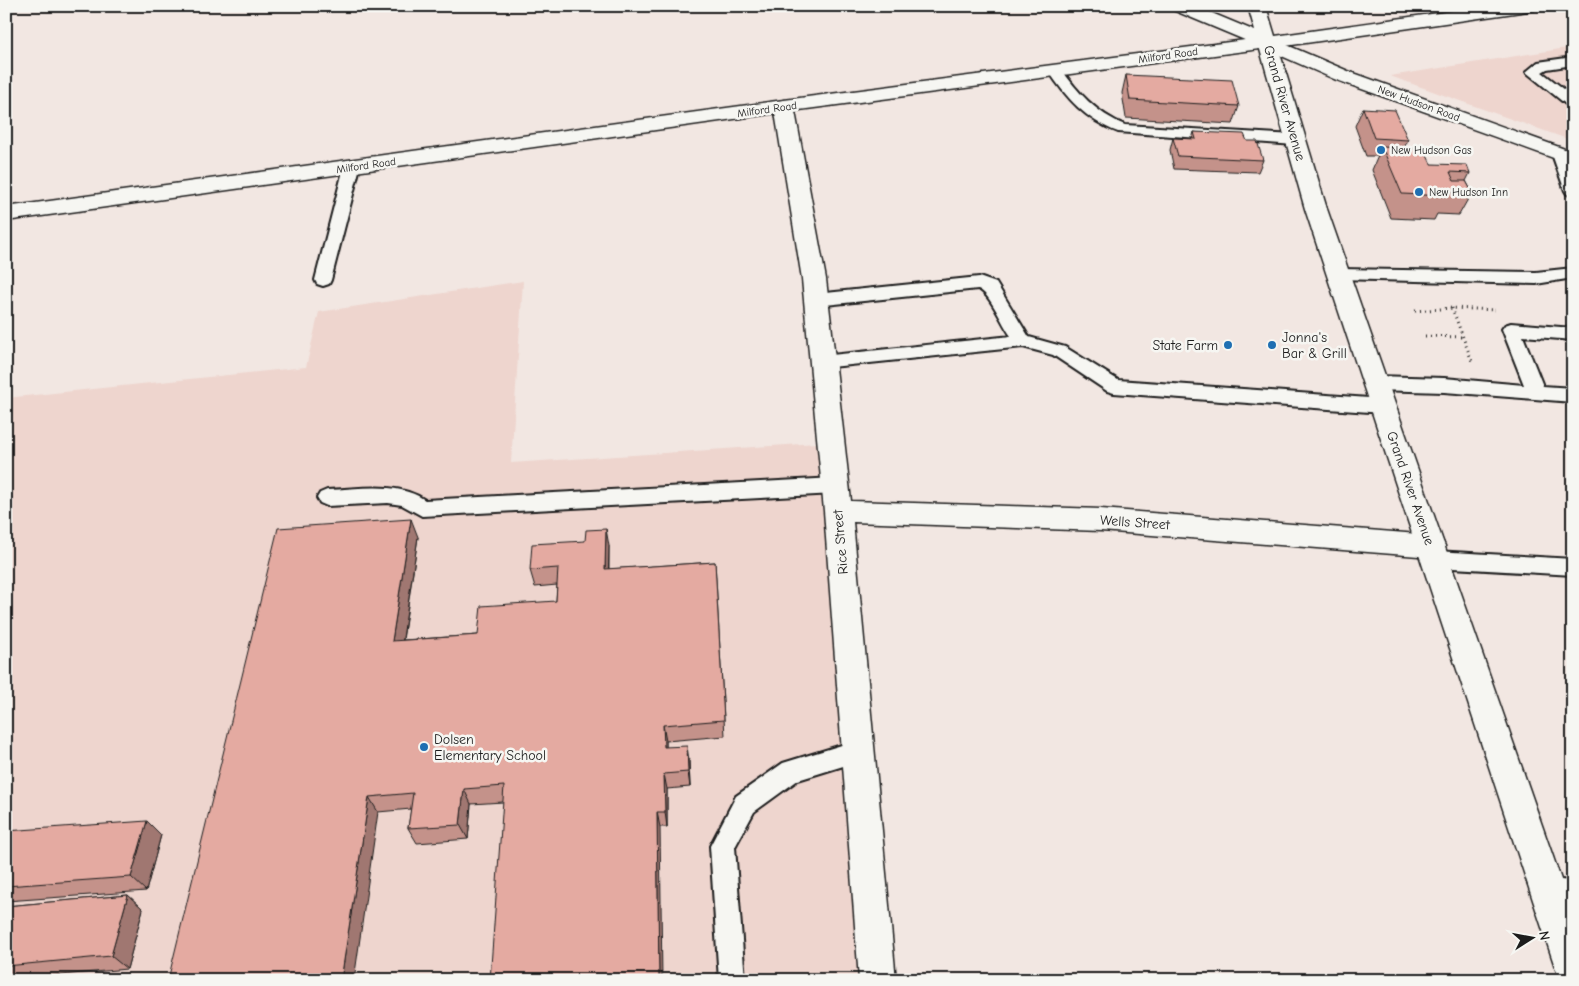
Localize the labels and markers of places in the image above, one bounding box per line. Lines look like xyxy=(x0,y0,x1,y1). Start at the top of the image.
marker: New Hudson Gas xyxy=(1375,144,1387,156)
place label: New Hudson Gas xyxy=(1391,144,1472,157)
marker: New Hudson Inn xyxy=(1413,186,1425,198)
place label: New Hudson Inn xyxy=(1429,186,1508,199)
place label: Jonna's Bar & Grill xyxy=(1282,329,1347,362)
place label: State Farm xyxy=(1153,337,1218,354)
marker: State Farm xyxy=(1222,339,1234,351)
marker: Jonna's Bar & Grill xyxy=(1266,339,1278,351)
place label: Dolsen Elementary School xyxy=(434,731,546,764)
marker: Dolsen Elementary School xyxy=(418,741,430,753)

